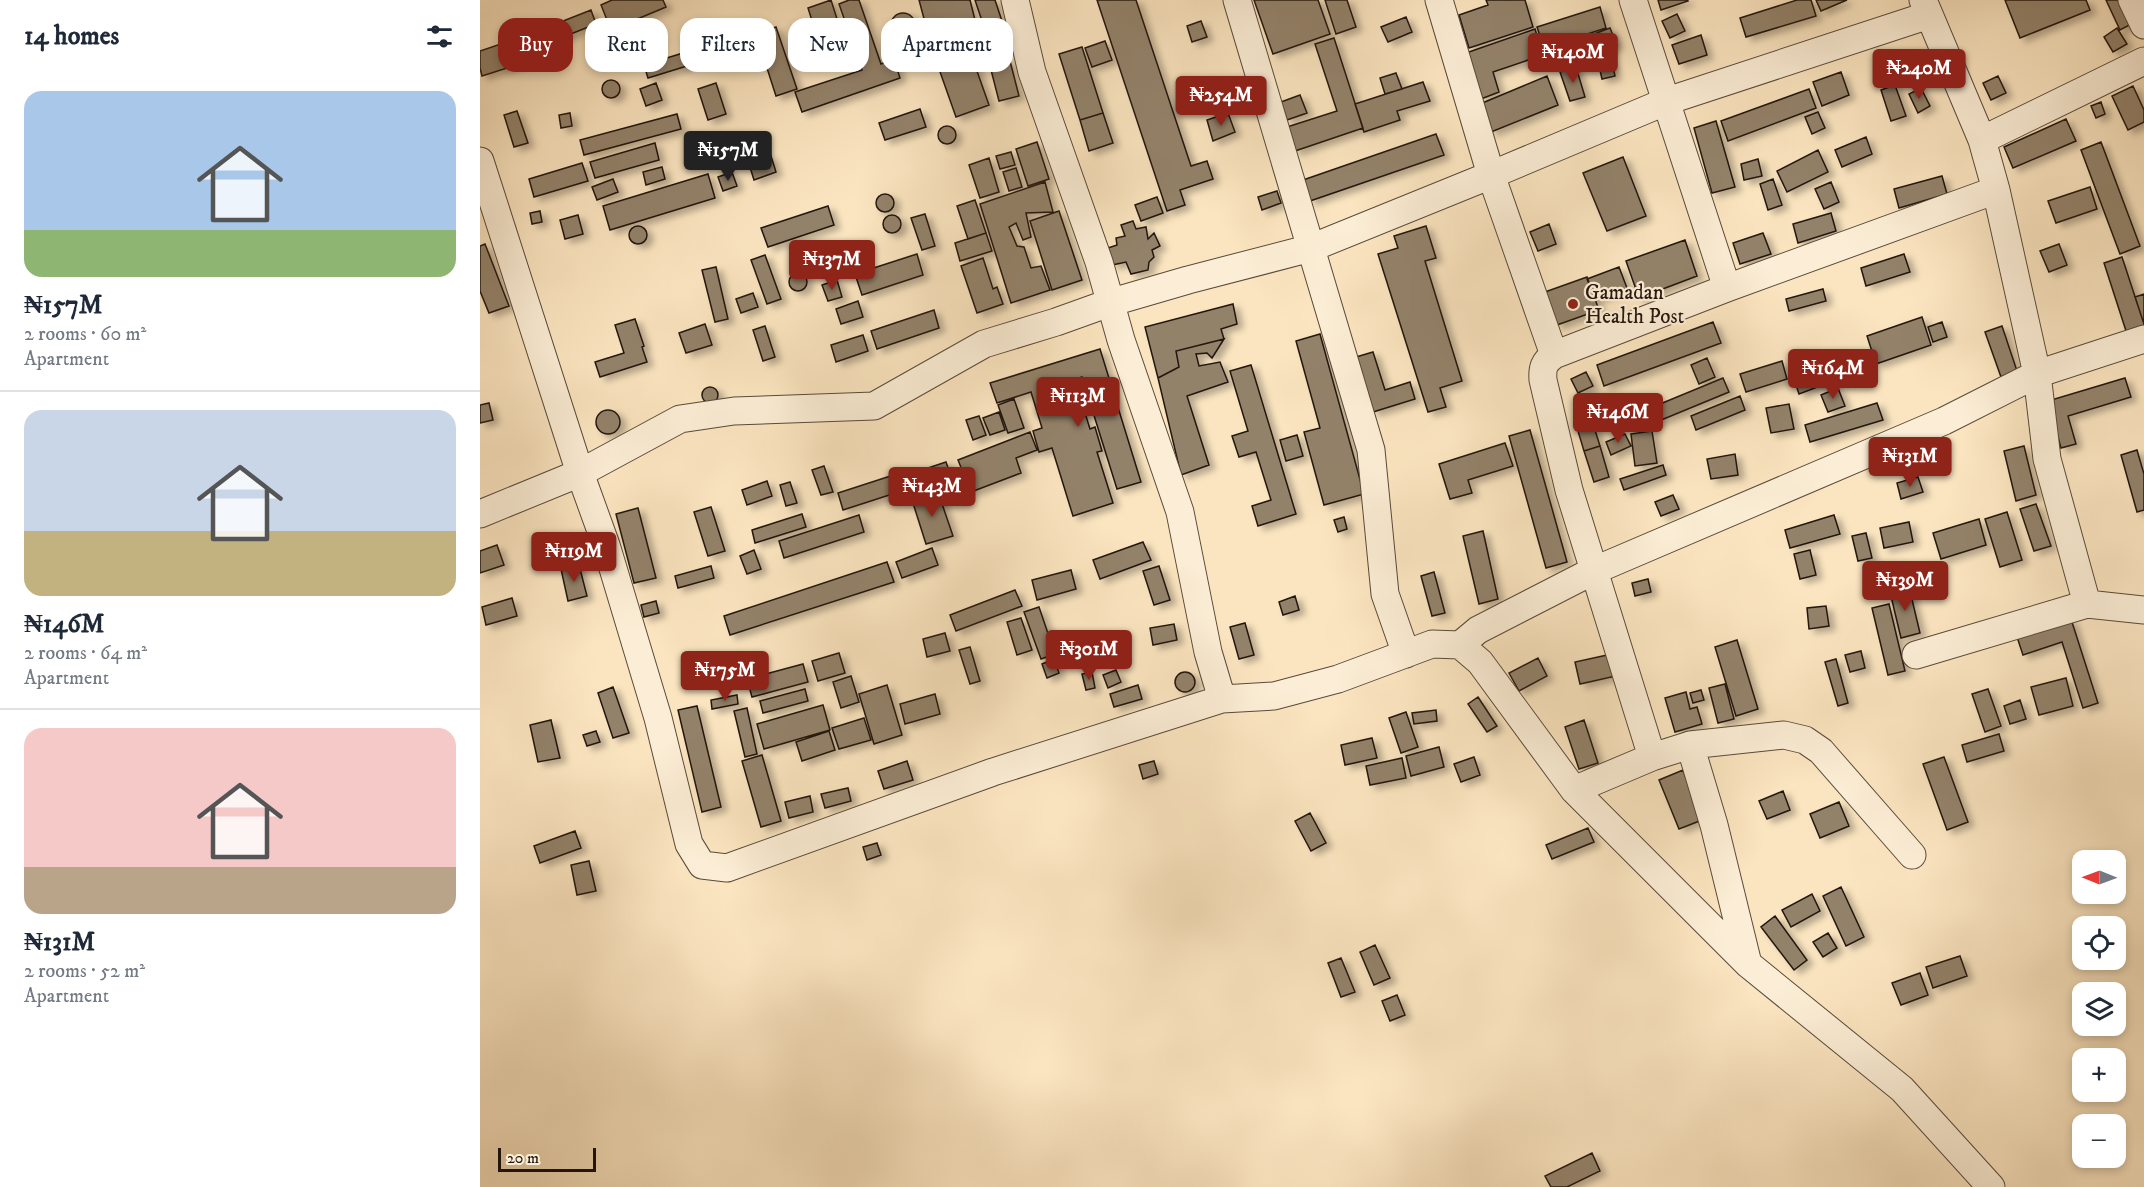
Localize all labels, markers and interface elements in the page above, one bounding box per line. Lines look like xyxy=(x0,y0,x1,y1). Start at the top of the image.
chip: Buy xyxy=(498,18,573,72)
chip: Rent xyxy=(585,18,668,72)
chip: Filters xyxy=(680,18,776,72)
chip: New xyxy=(788,18,869,72)
chip: Apartment xyxy=(881,18,1013,72)
text: 14 homes xyxy=(24,20,119,53)
icon: filters xyxy=(423,20,456,53)
pin: ₦140M xyxy=(1531,33,1615,84)
text: ₦140M xyxy=(1542,40,1604,65)
pin: ₦240M xyxy=(1877,49,1961,100)
text: ₦240M xyxy=(1887,56,1951,81)
pin: ₦254M xyxy=(1179,76,1263,127)
text: ₦254M xyxy=(1190,83,1252,108)
icon: home xyxy=(186,130,294,238)
pin: ₦157M xyxy=(686,131,770,182)
text: ₦157M xyxy=(698,138,758,163)
pin: ₦137M xyxy=(790,240,874,291)
text: ₦137M xyxy=(803,247,861,272)
place label: Gamadan Health Post xyxy=(1585,280,1684,330)
text: ₦157M xyxy=(24,289,103,322)
marker: Gamadan Health Post xyxy=(1566,297,1580,311)
text: 2 rooms · 60 m² xyxy=(24,322,146,347)
text: Apartment xyxy=(24,347,109,372)
pin: ₦164M xyxy=(1791,349,1875,400)
text: ₦164M xyxy=(1802,356,1864,381)
pin: ₦113M xyxy=(1036,377,1120,428)
text: ₦113M xyxy=(1051,384,1105,409)
pin: ₦146M xyxy=(1576,393,1660,444)
text: ₦146M xyxy=(1587,400,1649,425)
pin: ₦131M xyxy=(1868,437,1952,488)
text: ₦131M xyxy=(1883,444,1937,469)
icon: home xyxy=(186,449,294,557)
pin: ₦143M xyxy=(890,467,974,518)
text: ₦143M xyxy=(902,474,962,499)
pin: ₦119M xyxy=(532,532,616,583)
text: ₦119M xyxy=(545,539,603,564)
pin: ₦139M xyxy=(1863,561,1947,612)
text: ₦139M xyxy=(1876,568,1934,593)
text: ₦146M xyxy=(24,608,105,641)
pin: ₦301M xyxy=(1047,630,1131,681)
text: ₦301M xyxy=(1060,637,1118,662)
text: 2 rooms · 64 m² xyxy=(24,641,147,666)
pin: ₦175M xyxy=(683,651,767,702)
text: ₦175M xyxy=(695,658,755,683)
text: Apartment xyxy=(24,666,109,691)
icon: home xyxy=(186,767,294,875)
north arrow xyxy=(2072,850,2126,904)
map controls xyxy=(2072,850,2126,1168)
button: locate xyxy=(2072,916,2126,970)
text: ₦131M xyxy=(24,926,95,959)
text: 2 rooms · 52 m² xyxy=(24,959,145,984)
button: layers xyxy=(2072,982,2126,1036)
text: Apartment xyxy=(24,984,109,1009)
button: + xyxy=(2072,1048,2126,1102)
button: − xyxy=(2072,1114,2126,1168)
scale bar xyxy=(498,1145,596,1172)
text: 20 m xyxy=(507,1148,539,1168)

